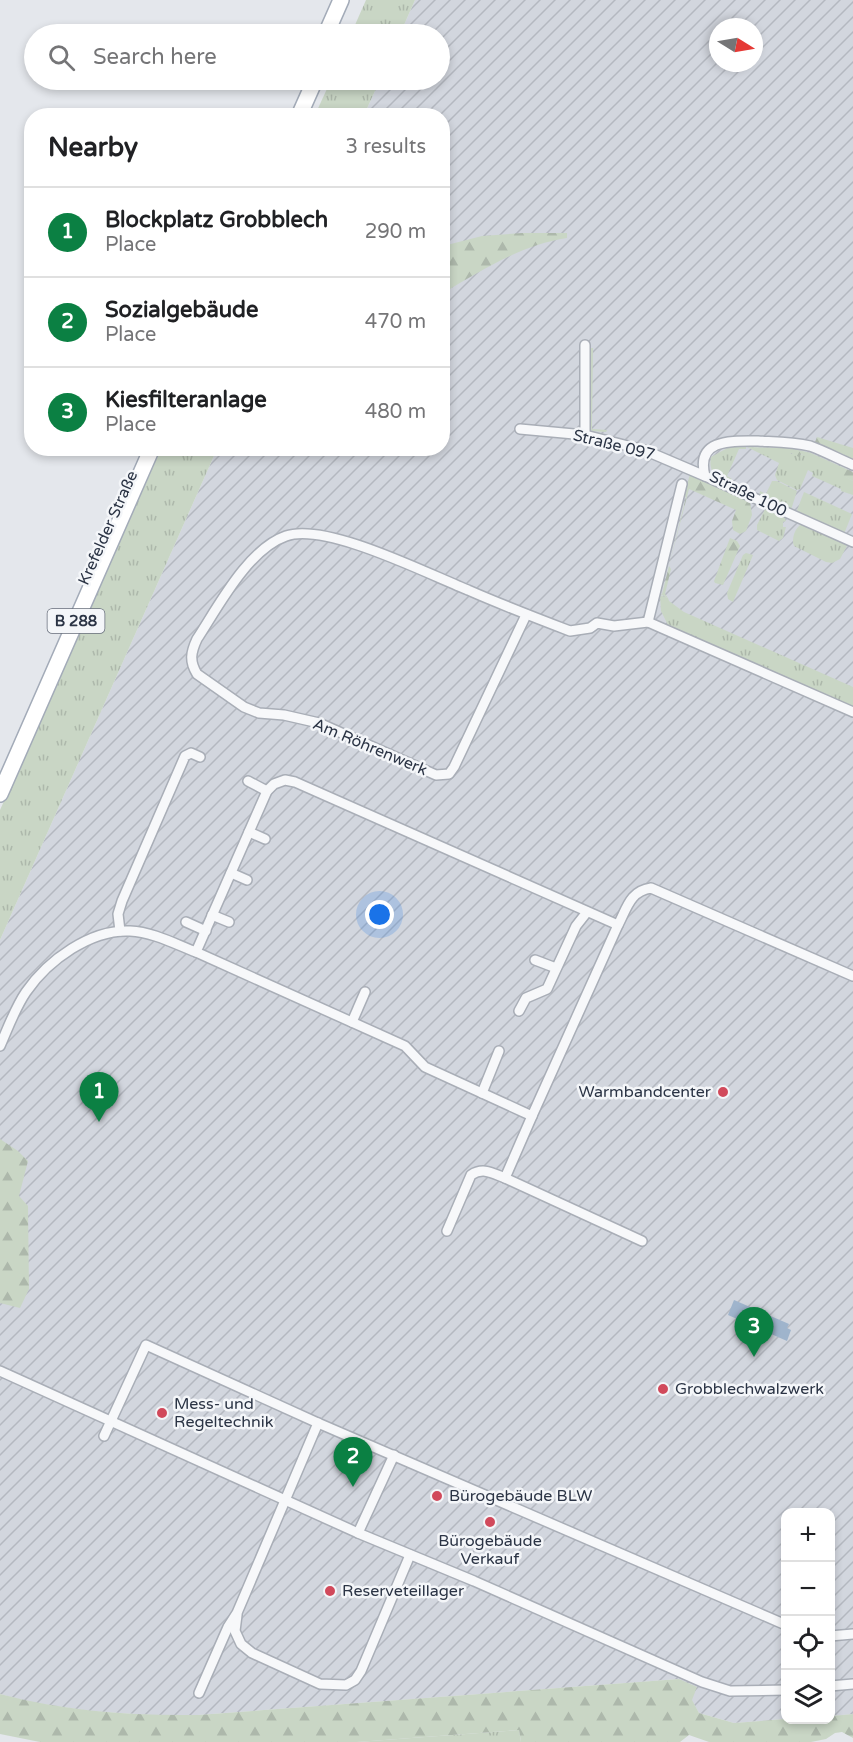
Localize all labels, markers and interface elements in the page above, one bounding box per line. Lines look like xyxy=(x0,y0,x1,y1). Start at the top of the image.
north arrow xyxy=(709,18,763,72)
search box xyxy=(24,24,450,90)
icon: search xyxy=(45,41,78,74)
text: Search here xyxy=(93,44,217,70)
text: Nearby xyxy=(48,132,138,163)
text: 3 results xyxy=(346,135,426,159)
text: Blockplatz Grobblech xyxy=(105,207,328,233)
text: 1 xyxy=(61,220,74,244)
text: 290 m xyxy=(365,220,426,244)
text: Place xyxy=(105,233,156,257)
text: Sozialgebäude xyxy=(105,297,258,323)
text: 2 xyxy=(61,310,74,334)
text: 470 m xyxy=(365,310,426,334)
text: Place xyxy=(105,323,156,347)
text: Kiesfilteranlage xyxy=(105,387,267,413)
text: 3 xyxy=(61,400,74,424)
text: 480 m xyxy=(365,400,426,424)
text: Place xyxy=(105,413,156,437)
street label: Straße 097 xyxy=(571,425,657,465)
street label: Straße 100 xyxy=(706,467,790,521)
street label: Krefelder Straße xyxy=(74,468,142,588)
road number: B 288 xyxy=(48,609,104,633)
street label: Am Röhrenwerk xyxy=(310,714,431,780)
your location xyxy=(365,900,394,929)
pin: 1 xyxy=(80,1072,118,1122)
place label: Warmbandcenter xyxy=(578,1082,712,1102)
marker: Warmbandcenter xyxy=(716,1085,730,1099)
pin: 3 xyxy=(734,1308,774,1357)
place label: Grobblechwalzwerk xyxy=(675,1379,824,1399)
marker: Grobblechwalzwerk xyxy=(656,1382,670,1396)
place label: Mess- und Regeltechnik xyxy=(174,1394,274,1432)
marker: Mess- und Regeltechnik xyxy=(155,1406,169,1420)
pin: 2 xyxy=(334,1438,372,1487)
place label: Bürogebäude BLW xyxy=(449,1486,592,1506)
marker: Bürogebäude BLW xyxy=(430,1489,444,1503)
map controls xyxy=(781,1508,835,1724)
button: + xyxy=(781,1508,835,1562)
marker: Bürogebäude Verkauf xyxy=(483,1515,497,1529)
place label: Bürogebäude Verkauf xyxy=(438,1531,542,1569)
button: − xyxy=(781,1562,835,1616)
place label: Reserveteillager xyxy=(342,1581,465,1601)
marker: Reserveteillager xyxy=(323,1584,337,1598)
button: locate xyxy=(781,1616,835,1670)
button: layers xyxy=(781,1670,835,1724)

